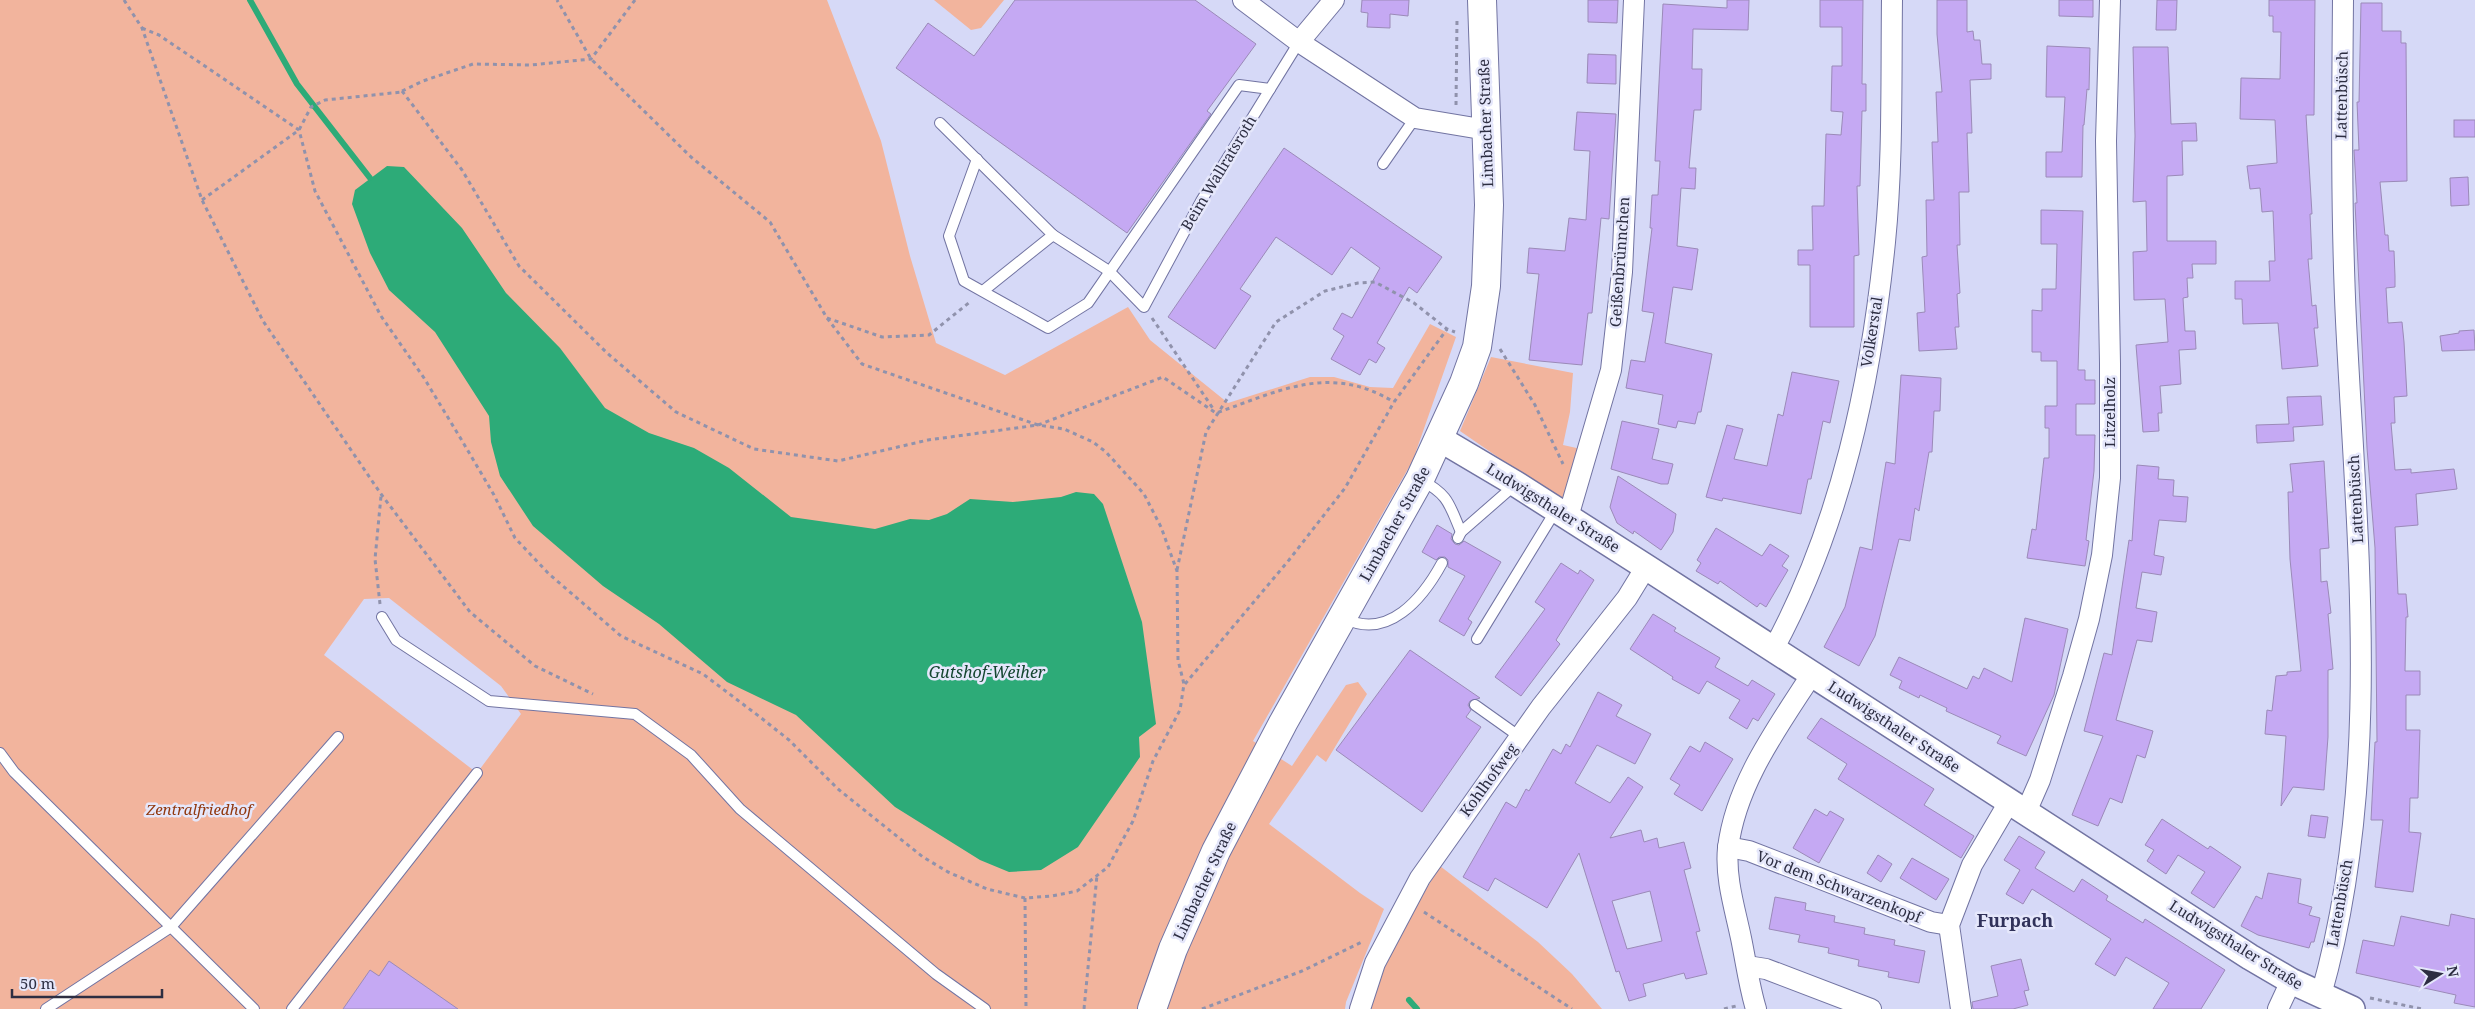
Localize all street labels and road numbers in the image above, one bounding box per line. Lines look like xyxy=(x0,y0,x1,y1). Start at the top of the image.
street label: Lattenbüsch xyxy=(2330,50,2352,139)
street label: Limbacher Straße xyxy=(1473,59,1497,187)
street label: Beim Wallratsroth xyxy=(1176,111,1261,234)
street label: Geißenbrünnchen xyxy=(1604,196,1634,328)
street label: Volkerstal xyxy=(1856,295,1887,369)
street label: Litzelholz xyxy=(2099,377,2119,447)
street label: Lattenbüsch xyxy=(2343,454,2367,544)
street label: Ludwigsthaler Straße xyxy=(1483,458,1624,556)
street label: Limbacher Straße xyxy=(1354,463,1434,584)
street label: Ludwigsthaler Straße xyxy=(1825,676,1965,776)
street label: Kohlhofweg xyxy=(1455,739,1521,820)
street label: Limbacher Straße xyxy=(1168,818,1240,943)
street label: Vor dem Schwarzenkopf xyxy=(1754,845,1926,927)
street label: Lattenbüsch xyxy=(2321,857,2357,948)
street label: Ludwigsthaler Straße xyxy=(2166,895,2307,993)

